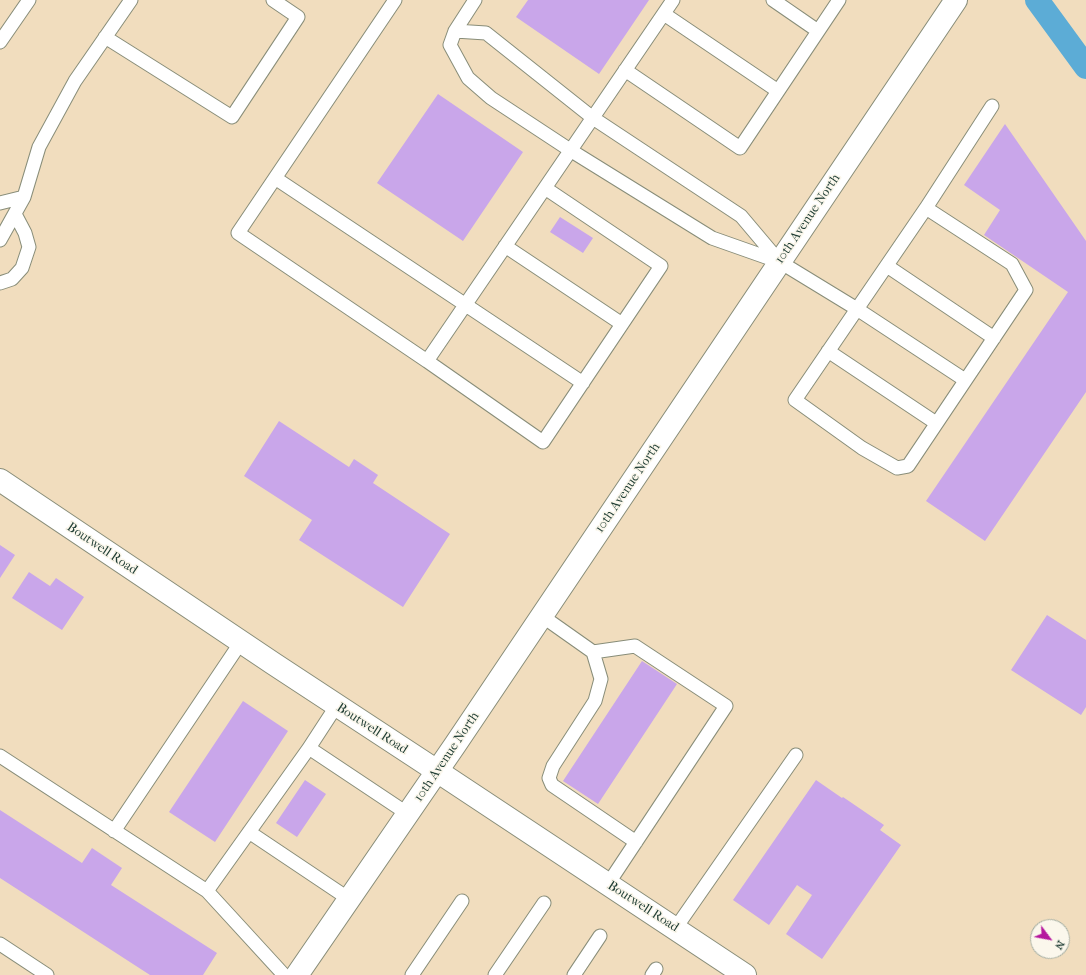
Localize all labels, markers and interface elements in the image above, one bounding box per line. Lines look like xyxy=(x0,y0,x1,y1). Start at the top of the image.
street label: 10th Avenue North xyxy=(772,171,844,267)
street label: 10th Avenue North xyxy=(592,440,664,536)
street label: Boutwell Road xyxy=(64,520,140,578)
street label: Boutwell Road xyxy=(334,700,410,758)
street label: 10th Avenue North xyxy=(411,709,483,805)
street label: Boutwell Road xyxy=(605,878,681,936)
north arrow xyxy=(1030,919,1070,959)
text: N xyxy=(1052,938,1067,952)

